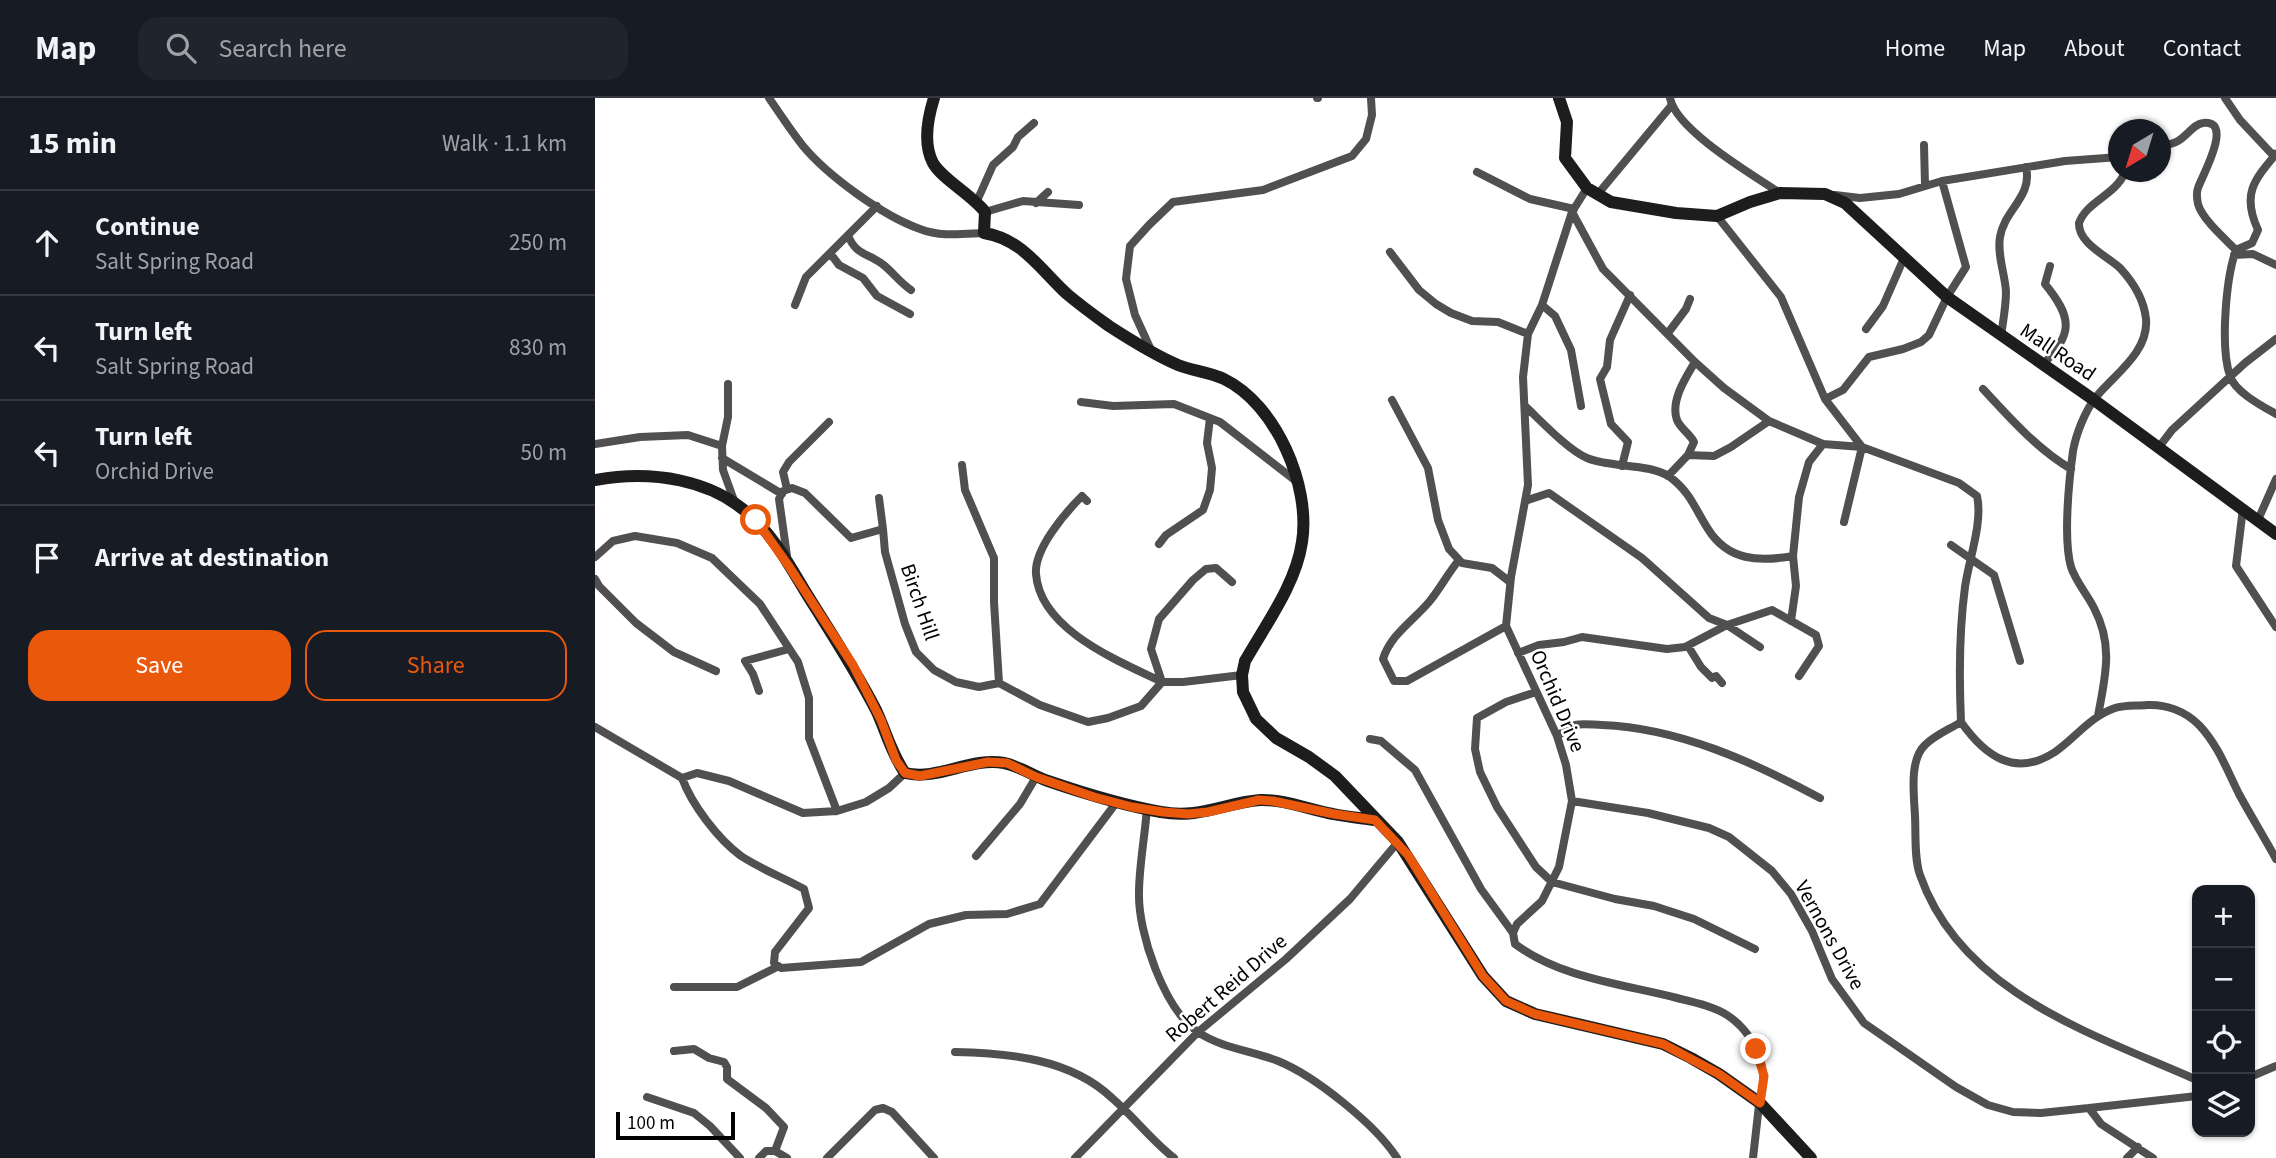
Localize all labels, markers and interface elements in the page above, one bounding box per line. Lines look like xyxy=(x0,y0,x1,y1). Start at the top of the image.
search box xyxy=(138,17,628,80)
text: Map xyxy=(35,25,96,72)
icon: search xyxy=(162,29,200,67)
text: Search here xyxy=(218,30,347,67)
text: Home xyxy=(1885,31,1945,66)
text: Map xyxy=(1983,31,2026,66)
text: About xyxy=(2064,31,2125,66)
text: Contact xyxy=(2163,31,2241,66)
north arrow xyxy=(2108,119,2171,182)
text: 15 min xyxy=(28,122,117,165)
text: Walk · 1.1 km xyxy=(442,127,567,160)
text: Continue xyxy=(95,208,200,245)
icon: ahead xyxy=(28,224,66,262)
text: 250 m xyxy=(509,226,567,259)
text: Salt Spring Road xyxy=(95,245,254,278)
text: Turn left xyxy=(95,313,192,350)
street label: Mall Road xyxy=(2014,316,2102,388)
icon: left xyxy=(28,329,66,367)
text: 830 m xyxy=(509,331,567,364)
text: Salt Spring Road xyxy=(95,350,254,383)
text: Turn left xyxy=(95,418,192,455)
icon: left xyxy=(28,434,66,472)
text: 50 m xyxy=(520,436,567,469)
text: Orchid Drive xyxy=(95,455,214,488)
route start xyxy=(740,504,771,535)
icon: arrive xyxy=(28,539,66,577)
text: Arrive at destination xyxy=(95,539,329,576)
street label: Birch Hill xyxy=(893,560,947,644)
button: Save xyxy=(28,630,291,701)
button: Share xyxy=(305,630,567,701)
street label: Orchid Drive xyxy=(1523,645,1593,757)
street label: Vernons Drive xyxy=(1788,875,1872,995)
map controls xyxy=(2192,885,2255,1137)
button: + xyxy=(2192,885,2255,948)
street label: Robert Reid Drive xyxy=(1159,927,1293,1049)
button: − xyxy=(2192,948,2255,1011)
button: locate xyxy=(2192,1011,2255,1074)
route end xyxy=(1740,1033,1771,1064)
button: layers xyxy=(2192,1074,2255,1137)
scale bar xyxy=(616,1109,735,1141)
text: 100 m xyxy=(627,1110,675,1137)

